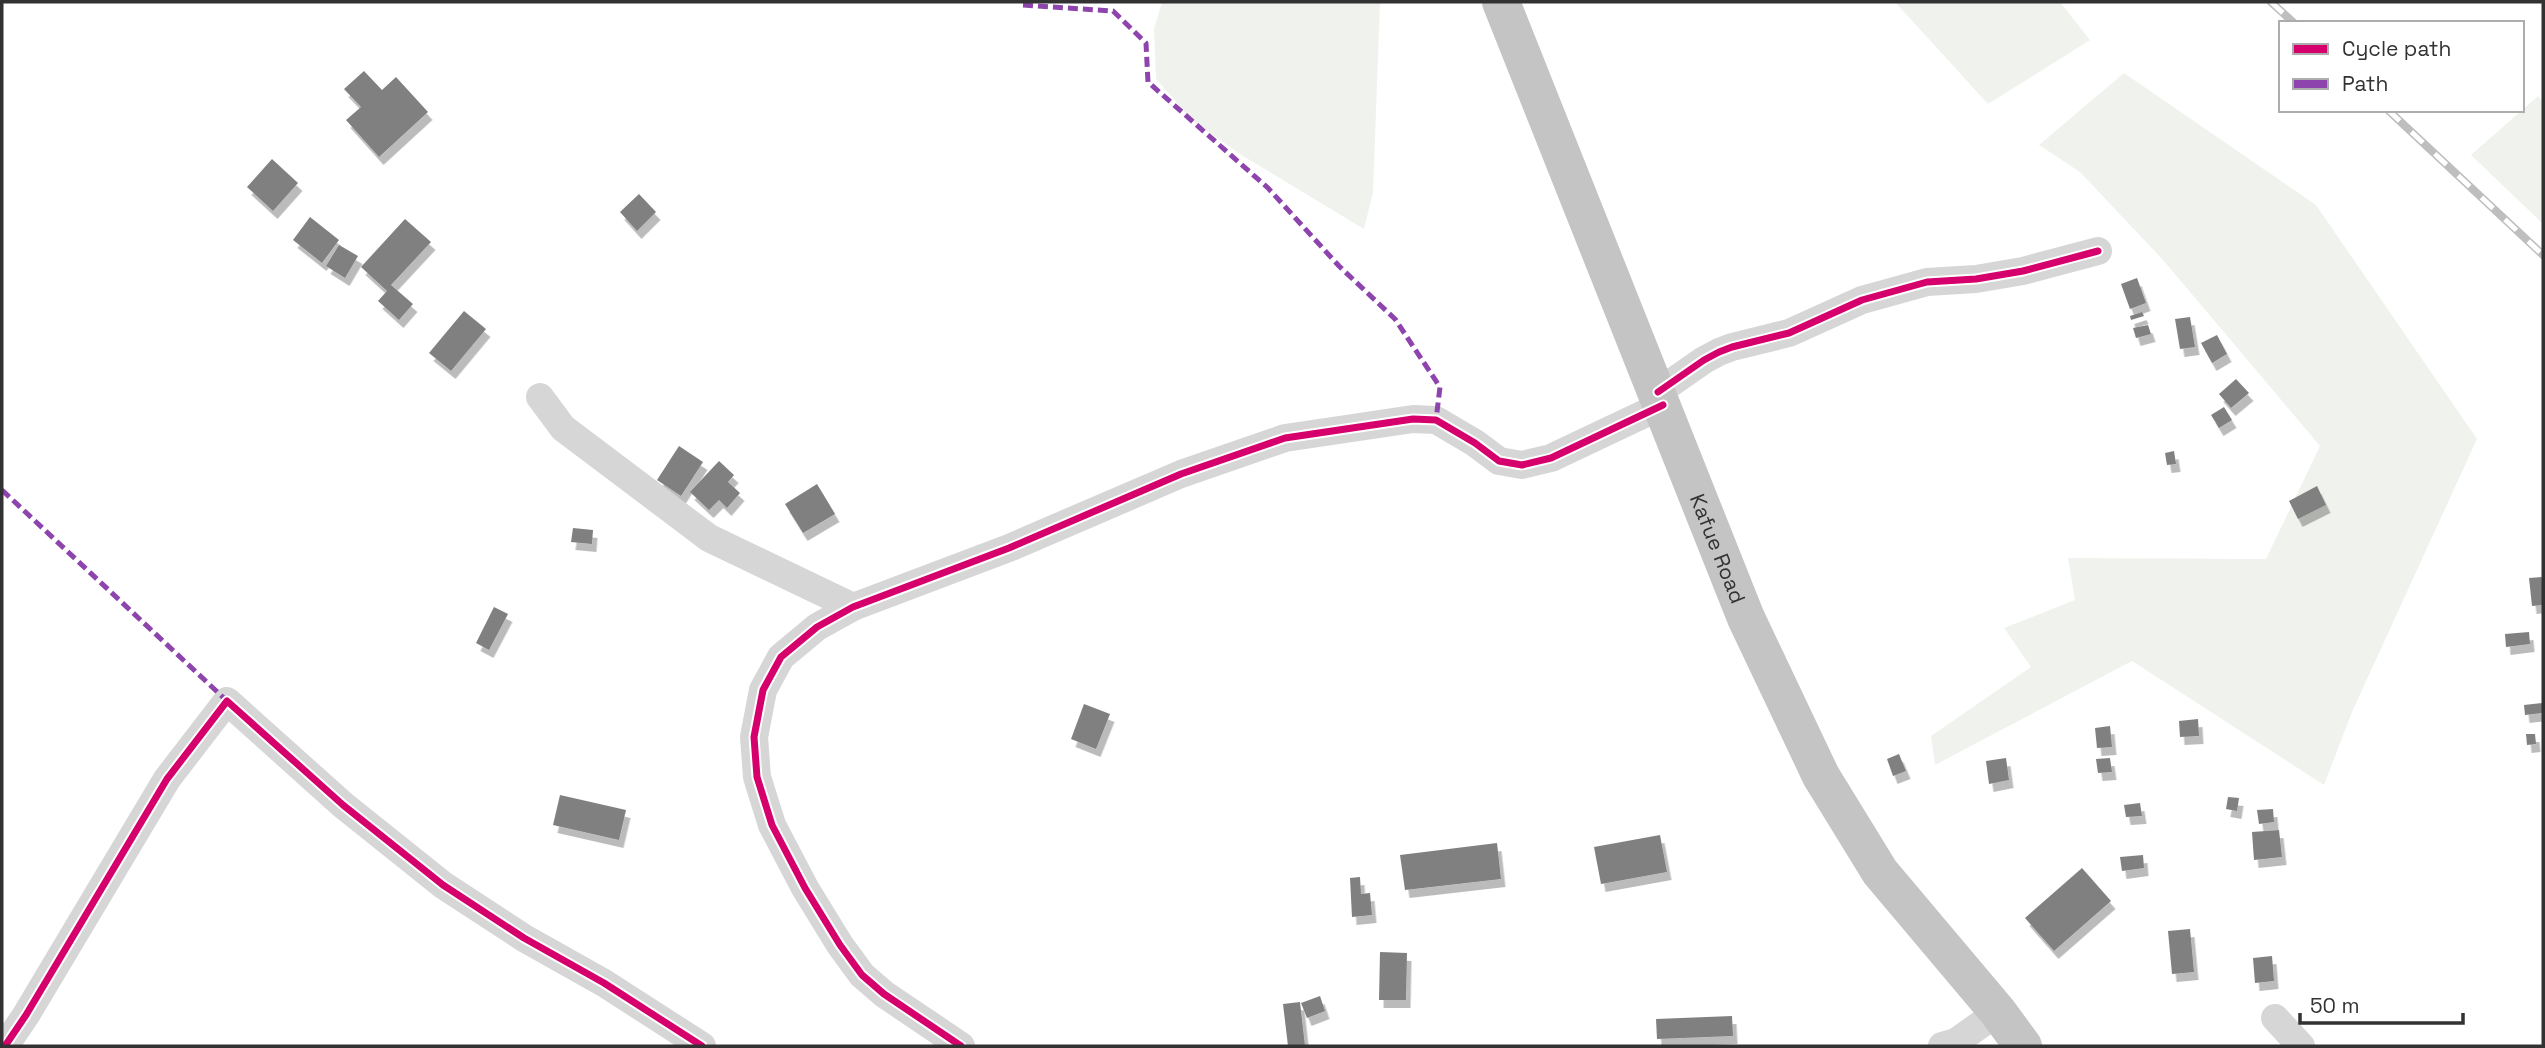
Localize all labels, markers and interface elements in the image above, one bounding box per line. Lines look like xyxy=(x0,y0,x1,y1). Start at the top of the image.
legend xyxy=(2279,21,2524,112)
text: Cycle path xyxy=(2342,35,2451,62)
text: Path xyxy=(2342,70,2388,97)
street label: Kafue Road xyxy=(1684,490,1752,607)
scale bar xyxy=(2300,982,2463,1026)
text: 50 m xyxy=(2310,992,2360,1019)

